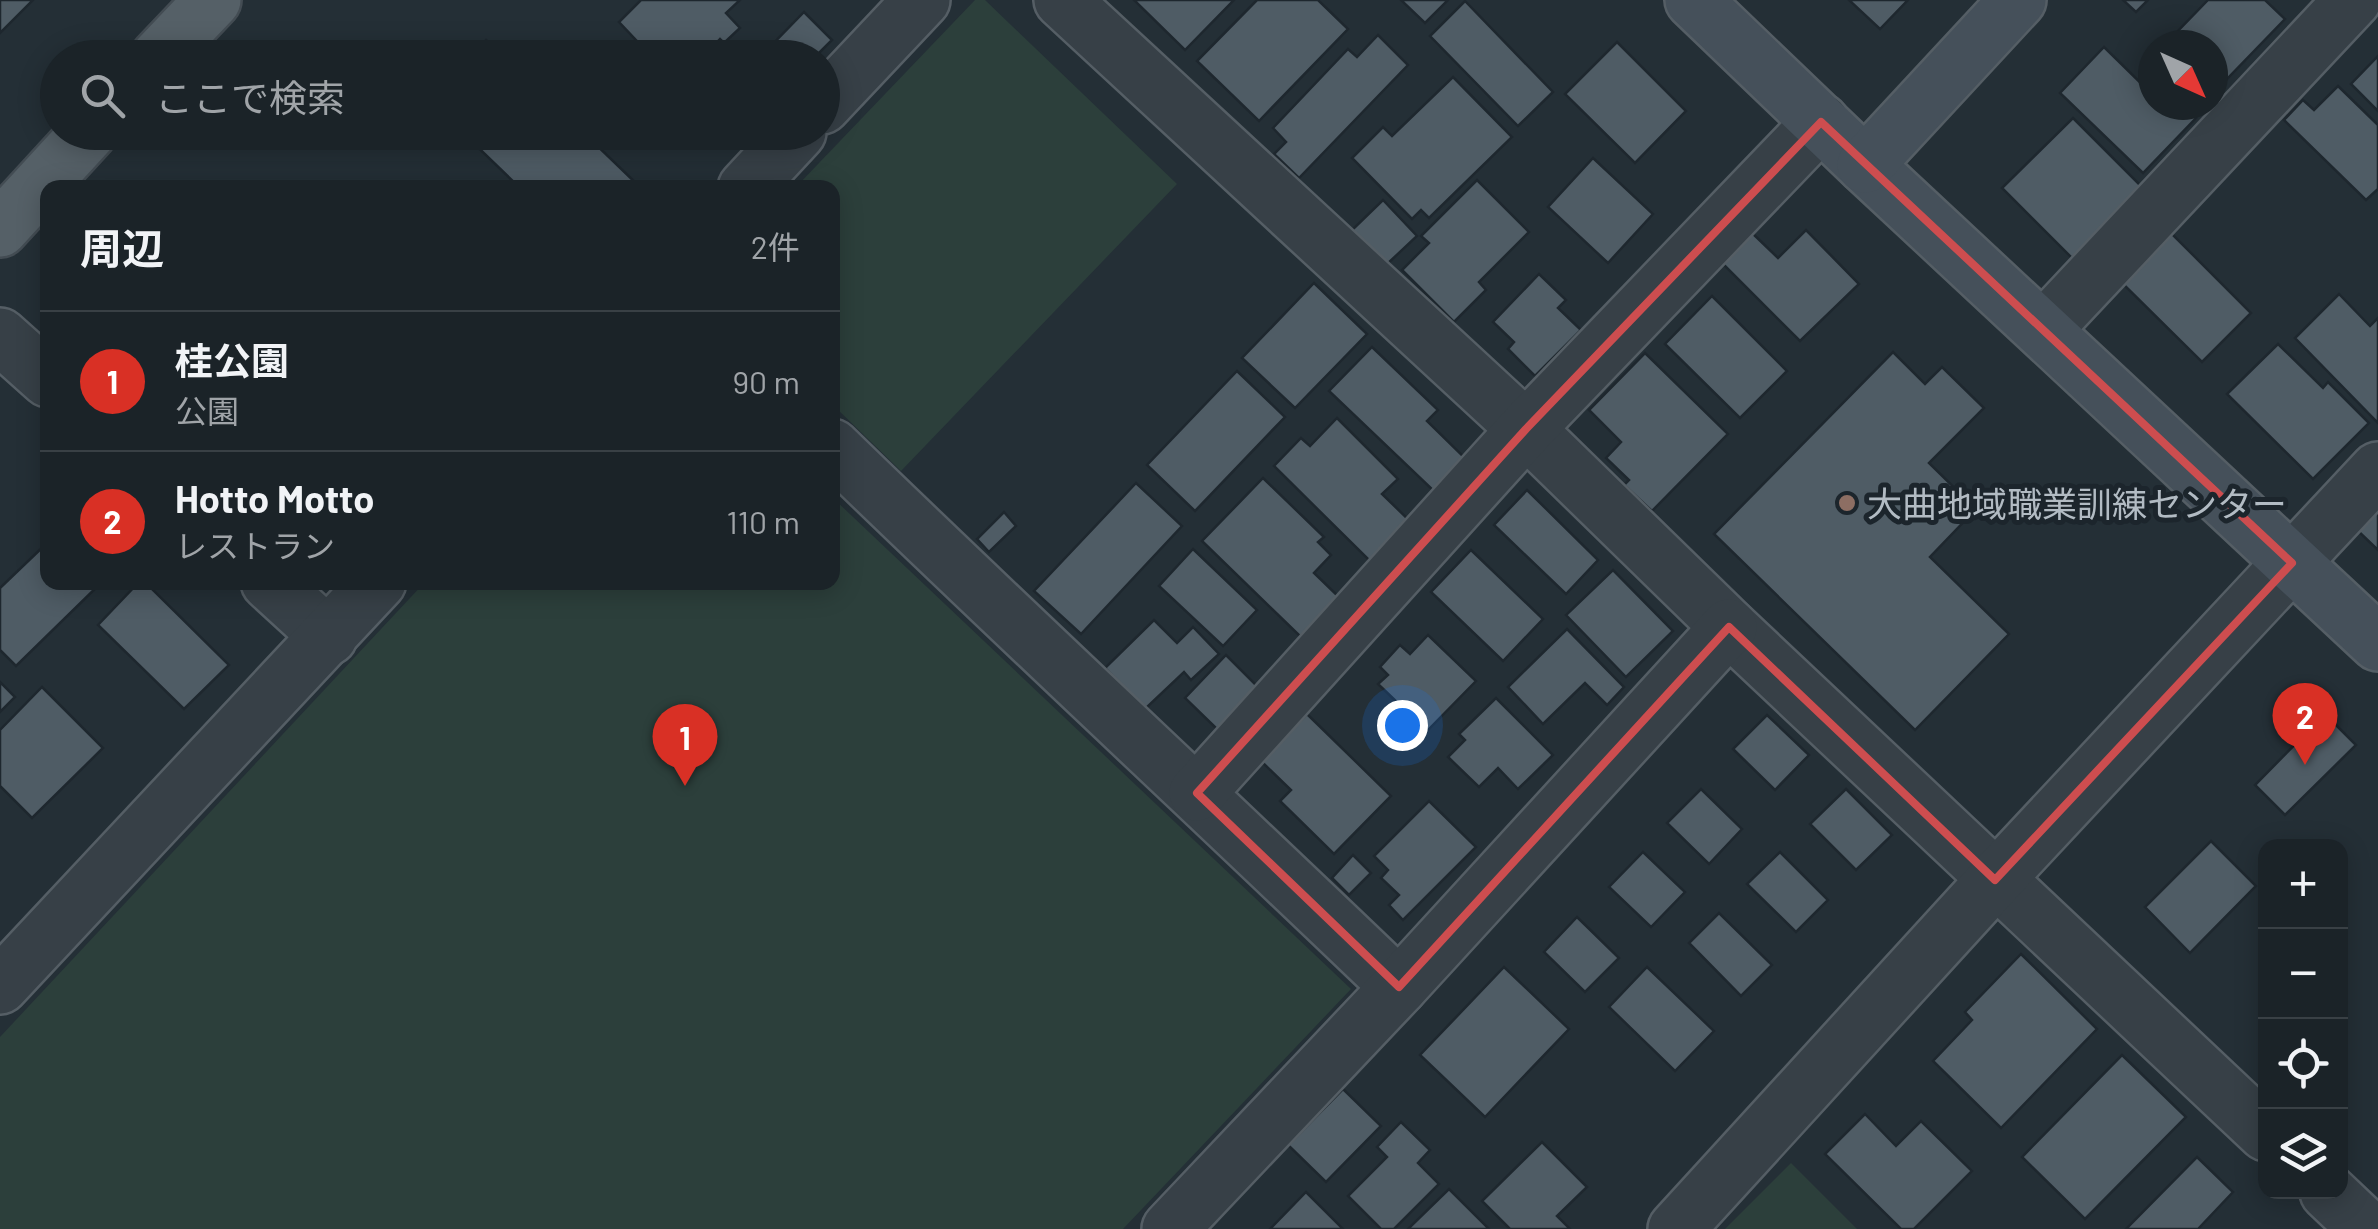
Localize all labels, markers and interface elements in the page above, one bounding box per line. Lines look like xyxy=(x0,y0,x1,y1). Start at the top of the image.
north arrow xyxy=(2138,30,2228,120)
search box xyxy=(40,40,840,150)
icon: search xyxy=(75,68,130,123)
text: ここで検索 xyxy=(155,74,345,120)
text: 周辺 xyxy=(80,222,164,272)
text: 2件 xyxy=(751,227,800,265)
text: 桂公園 xyxy=(175,337,289,383)
text: 1 xyxy=(107,362,118,400)
text: 90 m xyxy=(732,362,800,400)
text: 公園 xyxy=(175,391,239,429)
text: Hotto Motto xyxy=(175,475,374,521)
place label: 大曲地域職業訓練センター xyxy=(1867,482,2287,524)
marker: 大曲地域職業訓練センター xyxy=(1836,492,1858,514)
text: 2 xyxy=(104,502,121,540)
text: 110 m xyxy=(727,502,800,540)
text: レストラン xyxy=(175,526,335,564)
pin: 2 xyxy=(2272,682,2338,765)
your location xyxy=(1377,700,1428,751)
pin: 1 xyxy=(652,704,718,786)
map controls xyxy=(2258,839,2348,1199)
button: + xyxy=(2258,839,2348,929)
button: − xyxy=(2258,929,2348,1019)
button: locate xyxy=(2258,1019,2348,1109)
button: layers xyxy=(2258,1109,2348,1199)

